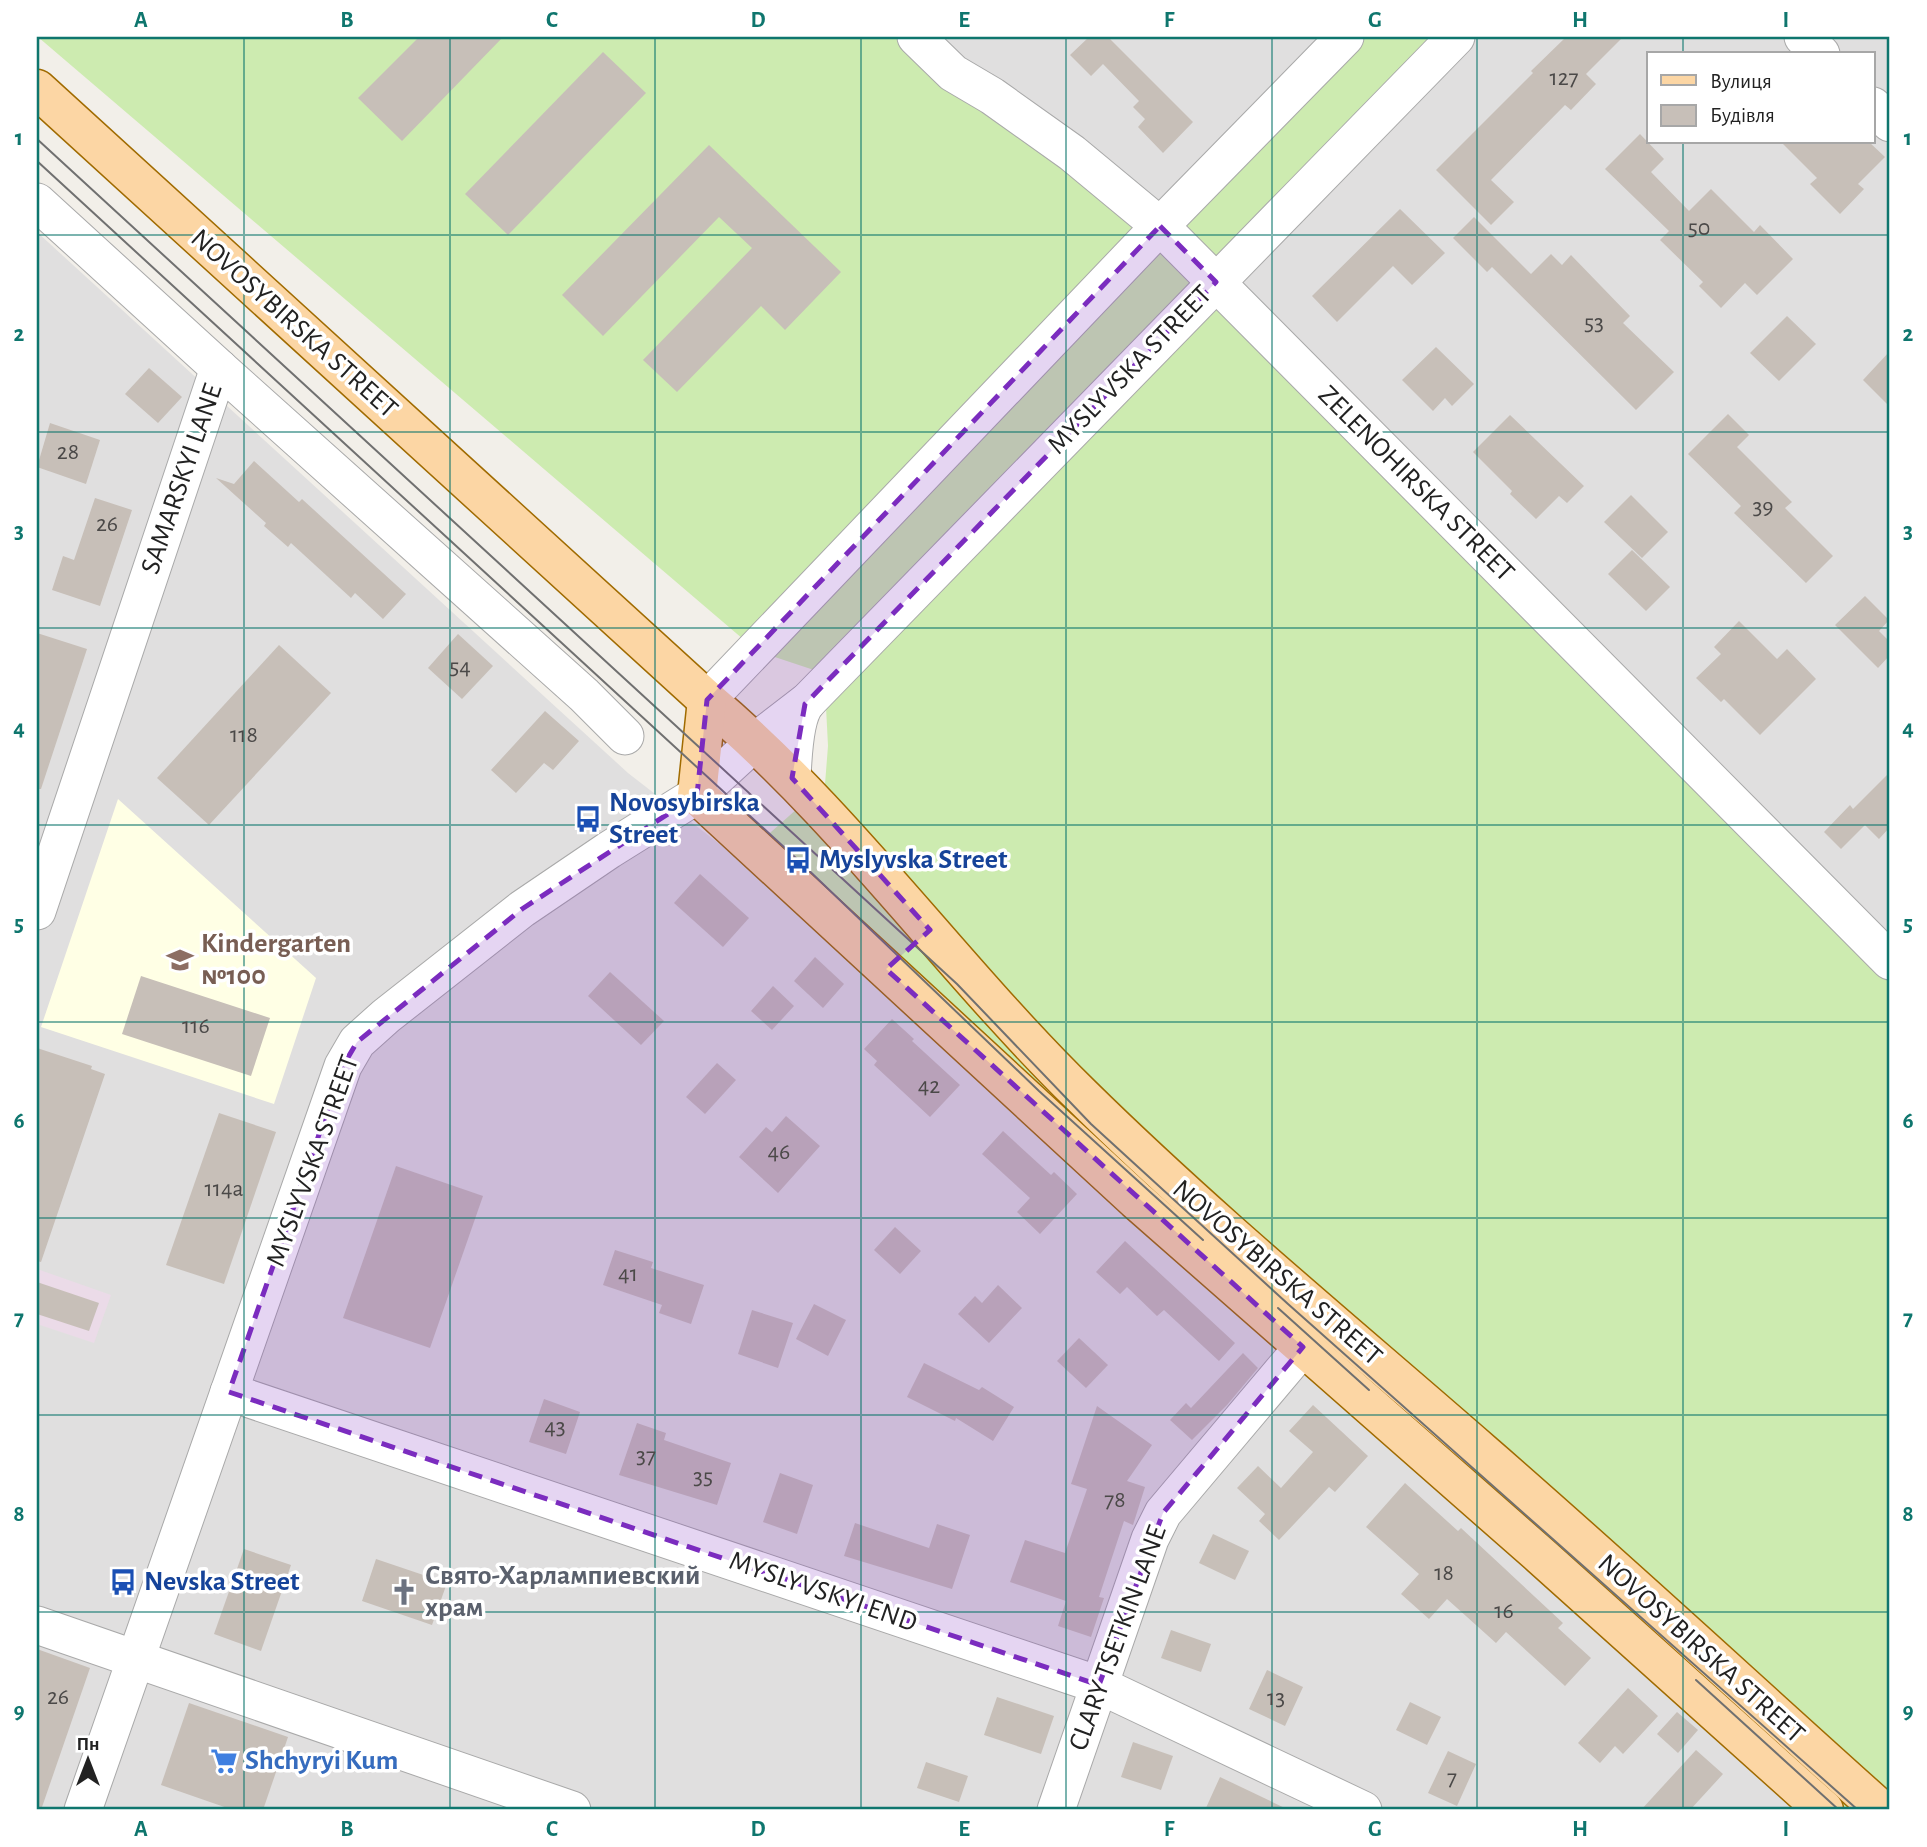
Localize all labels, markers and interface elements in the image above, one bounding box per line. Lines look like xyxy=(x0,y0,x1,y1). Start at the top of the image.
text: A xyxy=(134,9,148,32)
text: B xyxy=(340,9,354,32)
text: C xyxy=(546,9,558,32)
text: D xyxy=(750,9,766,32)
text: E xyxy=(958,9,970,32)
text: F xyxy=(1164,9,1175,32)
text: G xyxy=(1368,9,1382,32)
text: H xyxy=(1572,9,1588,32)
text: I xyxy=(1783,9,1789,32)
legend xyxy=(1647,52,1874,144)
house number: 127 xyxy=(1549,66,1579,90)
text: Вулиця xyxy=(1710,71,1772,92)
text: Будівля xyxy=(1710,105,1775,126)
text: 1 xyxy=(15,127,23,150)
text: 1 xyxy=(1904,127,1912,150)
house number: 50 xyxy=(1688,216,1710,240)
street label: NOVOSYBIRSKA STREET xyxy=(185,224,403,424)
street label: MYSLYVSKA STREET xyxy=(1043,280,1218,460)
house number: 53 xyxy=(1584,311,1604,335)
text: 2 xyxy=(14,323,25,346)
text: 2 xyxy=(1903,323,1914,346)
street label: SAMARSKYI LANE xyxy=(136,380,228,578)
street label: ZELENOHIRSKA STREET xyxy=(1313,381,1519,587)
house number: 28 xyxy=(57,440,79,464)
house number: 39 xyxy=(1752,495,1774,519)
house number: 26 xyxy=(96,512,118,536)
text: 3 xyxy=(14,520,24,543)
text: 3 xyxy=(1903,520,1913,543)
house number: 54 xyxy=(449,655,471,679)
text: 4 xyxy=(13,717,25,740)
text: 4 xyxy=(1902,717,1914,740)
house number: 118 xyxy=(230,723,258,747)
place label: Novosybirska Street xyxy=(609,789,760,849)
bus stop icon: Novosybirska Street xyxy=(573,804,603,834)
bus stop icon: Myslyvska Street xyxy=(783,845,813,875)
place label: Myslyvska Street xyxy=(819,846,1008,874)
text: 5 xyxy=(14,913,24,936)
text: 5 xyxy=(1903,913,1913,936)
place label: Kindergarten №100 xyxy=(201,930,351,990)
school or university icon: Kindergarten №100 xyxy=(165,945,195,975)
house number: 116 xyxy=(182,1014,210,1038)
street label: MYSLYVSKA STREET xyxy=(262,1051,364,1270)
house number: 42 xyxy=(918,1074,940,1098)
text: 6 xyxy=(13,1110,25,1133)
text: 6 xyxy=(1902,1110,1914,1133)
house number: 46 xyxy=(768,1140,790,1164)
street label: NOVOSYBIRSKA STREET xyxy=(1167,1175,1387,1371)
house number: 114а xyxy=(204,1177,244,1201)
house number: 41 xyxy=(618,1262,638,1286)
text: 7 xyxy=(14,1307,24,1330)
text: 7 xyxy=(1903,1307,1913,1330)
house number: 43 xyxy=(544,1415,566,1439)
house number: 37 xyxy=(636,1444,656,1468)
house number: 35 xyxy=(693,1465,713,1489)
house number: 78 xyxy=(1104,1488,1126,1512)
text: 8 xyxy=(13,1503,25,1526)
text: 8 xyxy=(1902,1503,1914,1526)
street label: CLARY TSETKIN LANE xyxy=(1064,1522,1172,1754)
street label: MYSLYVSKYI END xyxy=(725,1547,921,1637)
street label: NOVOSYBIRSKA STREET xyxy=(1592,1549,1810,1749)
house number: 18 xyxy=(1434,1561,1454,1585)
place label: Свято-Харлампиевский храм xyxy=(425,1562,700,1622)
bus stop icon: Nevska Street xyxy=(108,1567,138,1597)
place label: Nevska Street xyxy=(144,1568,300,1596)
church icon: Свято-Харлампиевский храм xyxy=(389,1577,419,1607)
house number: 16 xyxy=(1494,1599,1514,1623)
house number: 26 xyxy=(47,1685,69,1709)
house number: 13 xyxy=(1267,1686,1285,1710)
text: 9 xyxy=(13,1700,25,1723)
text: 9 xyxy=(1902,1700,1914,1723)
north arrow xyxy=(52,1724,122,1794)
text: Пн xyxy=(76,1735,100,1754)
supermarket icon: Shchyryi Kum xyxy=(209,1746,239,1776)
place label: Shchyryi Kum xyxy=(245,1747,398,1775)
house number: 7 xyxy=(1447,1766,1457,1790)
text: A xyxy=(134,1818,148,1841)
text: B xyxy=(340,1818,354,1841)
text: C xyxy=(546,1818,558,1841)
text: D xyxy=(750,1818,766,1841)
text: E xyxy=(958,1818,970,1841)
text: F xyxy=(1164,1818,1175,1841)
text: G xyxy=(1368,1818,1382,1841)
text: H xyxy=(1572,1818,1588,1841)
text: I xyxy=(1783,1818,1789,1841)

